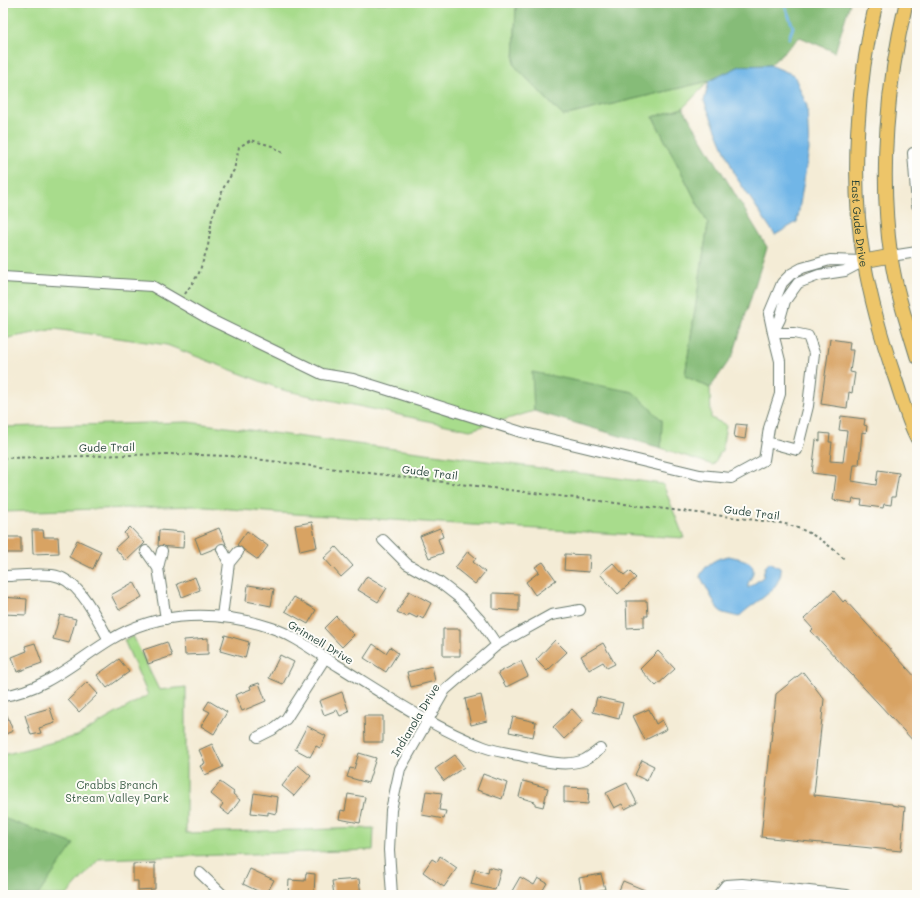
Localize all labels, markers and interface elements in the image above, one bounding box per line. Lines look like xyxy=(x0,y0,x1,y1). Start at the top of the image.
street label: East Gude Drive xyxy=(849,180,872,268)
street label: Gude Trail xyxy=(79,439,135,455)
street label: Gude Trail xyxy=(401,461,459,483)
street label: Gude Trail xyxy=(723,501,781,523)
street label: Grinnell Drive xyxy=(285,616,357,668)
street label: Indianola Drive xyxy=(387,680,443,759)
park label: Crabbs Branch Stream Valley Park xyxy=(66,777,169,805)

